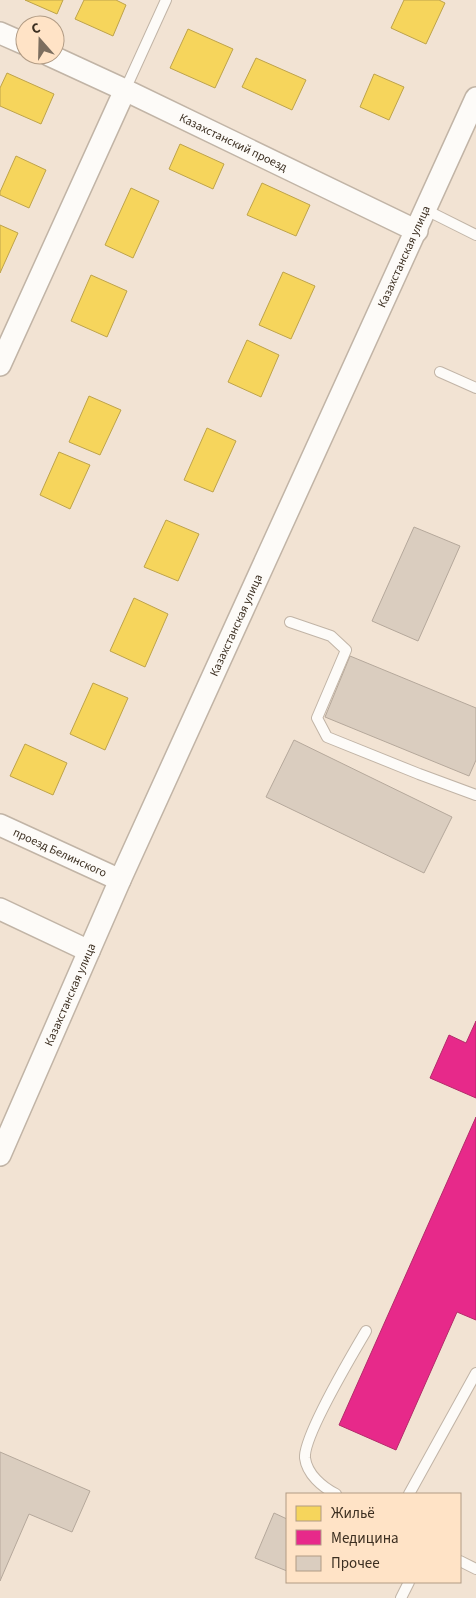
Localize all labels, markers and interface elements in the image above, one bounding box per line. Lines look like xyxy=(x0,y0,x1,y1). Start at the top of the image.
north arrow xyxy=(15,15,65,65)
text: С xyxy=(29,18,43,40)
street label: Казахстанский проезд xyxy=(176,109,291,176)
street label: Казахстанская улица xyxy=(374,203,435,311)
street label: Казахстанская улица xyxy=(206,572,267,679)
street label: проезд Белинского xyxy=(10,824,110,882)
street label: Казахстанская улица xyxy=(41,941,100,1049)
legend xyxy=(286,1493,461,1583)
text: Жильё xyxy=(331,1503,375,1524)
text: Медицина xyxy=(331,1528,399,1549)
text: Прочее xyxy=(331,1553,380,1574)

